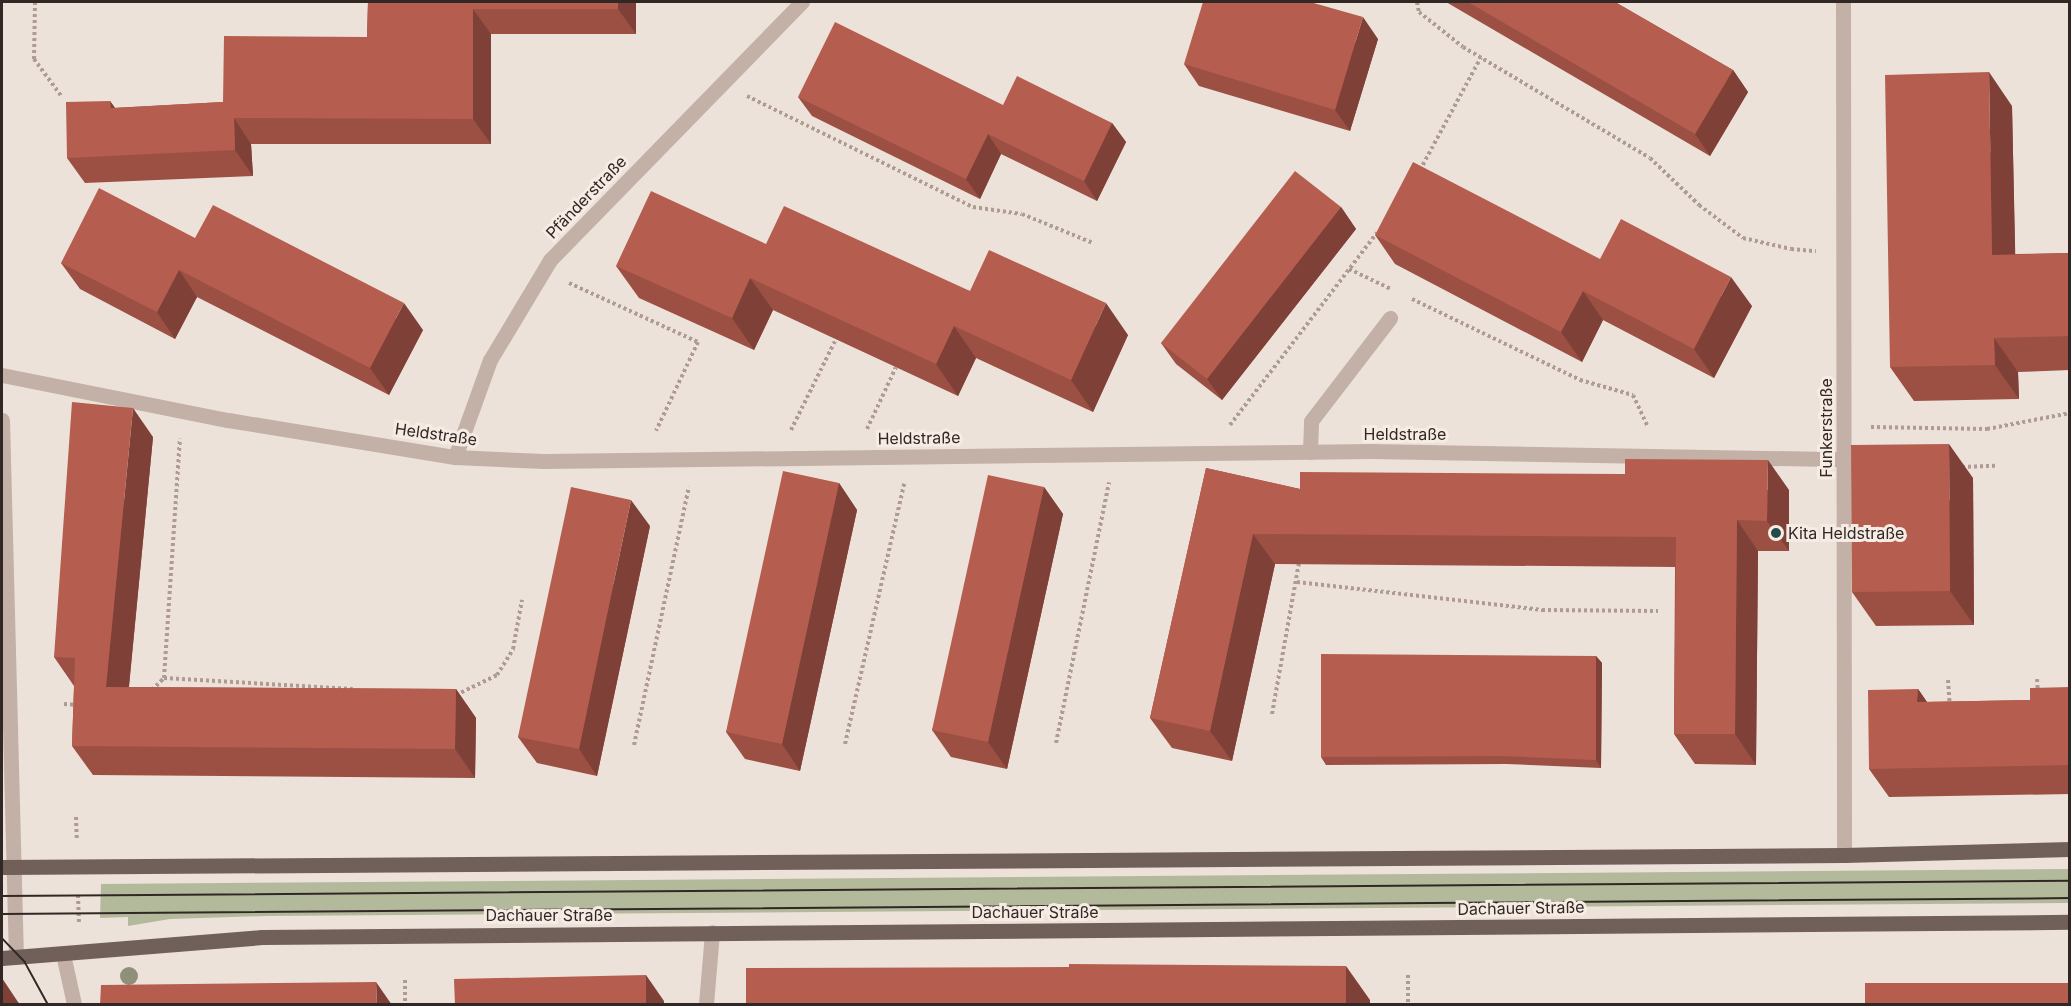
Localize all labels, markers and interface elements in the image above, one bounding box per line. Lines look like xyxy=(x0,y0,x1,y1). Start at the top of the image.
street label: Pfänderstraße xyxy=(542,152,630,242)
street label: Funkerstraße xyxy=(1816,378,1836,478)
street label: Heldstraße xyxy=(394,419,478,449)
street label: Heldstraße xyxy=(1364,424,1446,444)
street label: Heldstraße xyxy=(877,428,961,448)
place label: Kita Heldstraße xyxy=(1788,523,1904,543)
marker: Kita Heldstraße xyxy=(1769,526,1783,540)
street label: Dachauer Straße xyxy=(1457,897,1585,919)
street label: Dachauer Straße xyxy=(971,902,1099,922)
street label: Dachauer Straße xyxy=(485,905,613,925)

